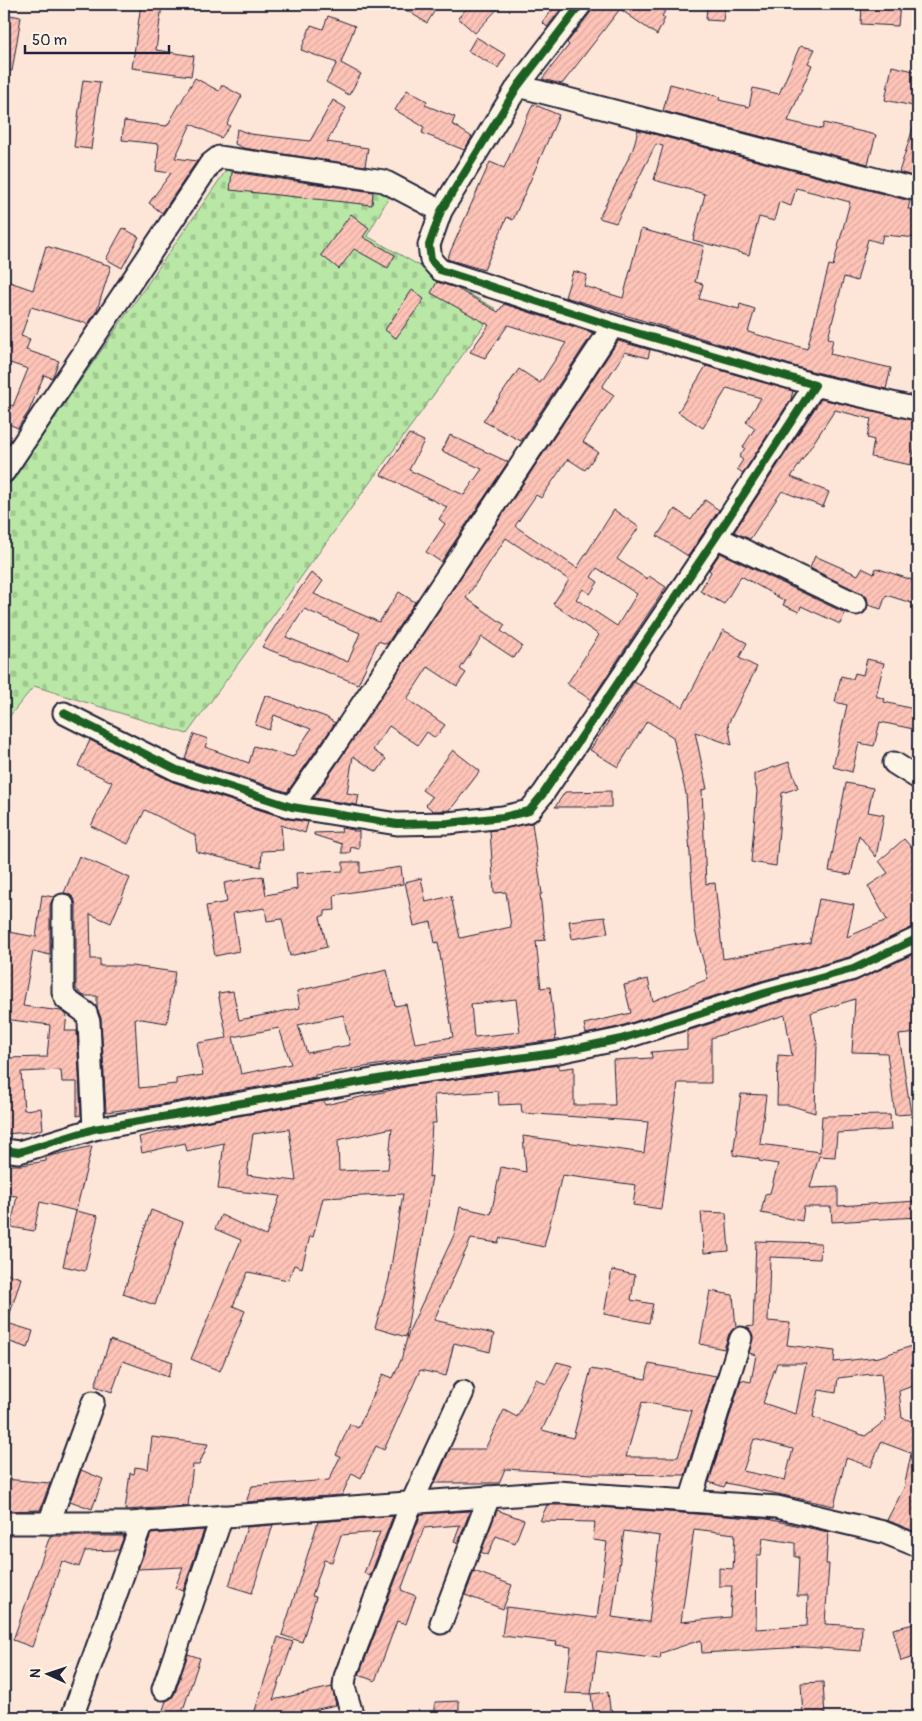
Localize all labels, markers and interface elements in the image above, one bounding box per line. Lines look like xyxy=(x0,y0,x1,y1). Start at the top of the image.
scale bar xyxy=(25,22,169,54)
text: 50 m xyxy=(32,31,67,50)
north arrow xyxy=(22,1648,72,1698)
text: N xyxy=(27,1668,44,1679)

